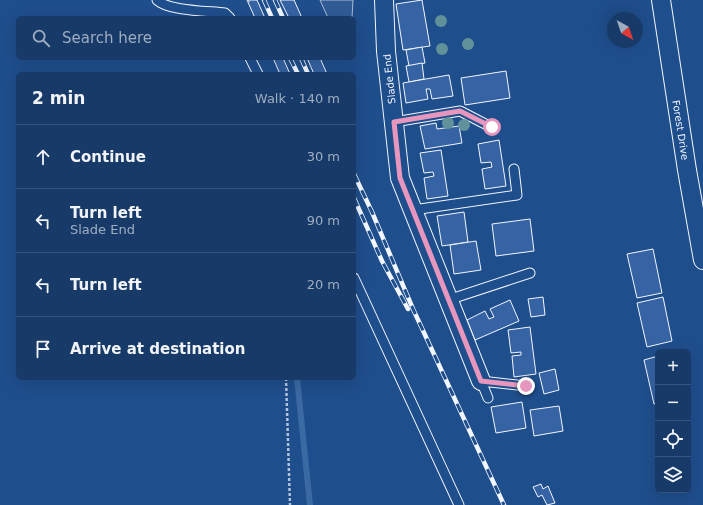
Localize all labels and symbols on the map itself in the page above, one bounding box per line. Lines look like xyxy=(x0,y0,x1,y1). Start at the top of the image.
north arrow xyxy=(607,12,643,48)
street label: Slade End xyxy=(381,54,398,104)
street label: Forest Drive xyxy=(670,99,691,161)
route start xyxy=(483,118,501,136)
route end xyxy=(517,377,535,395)

